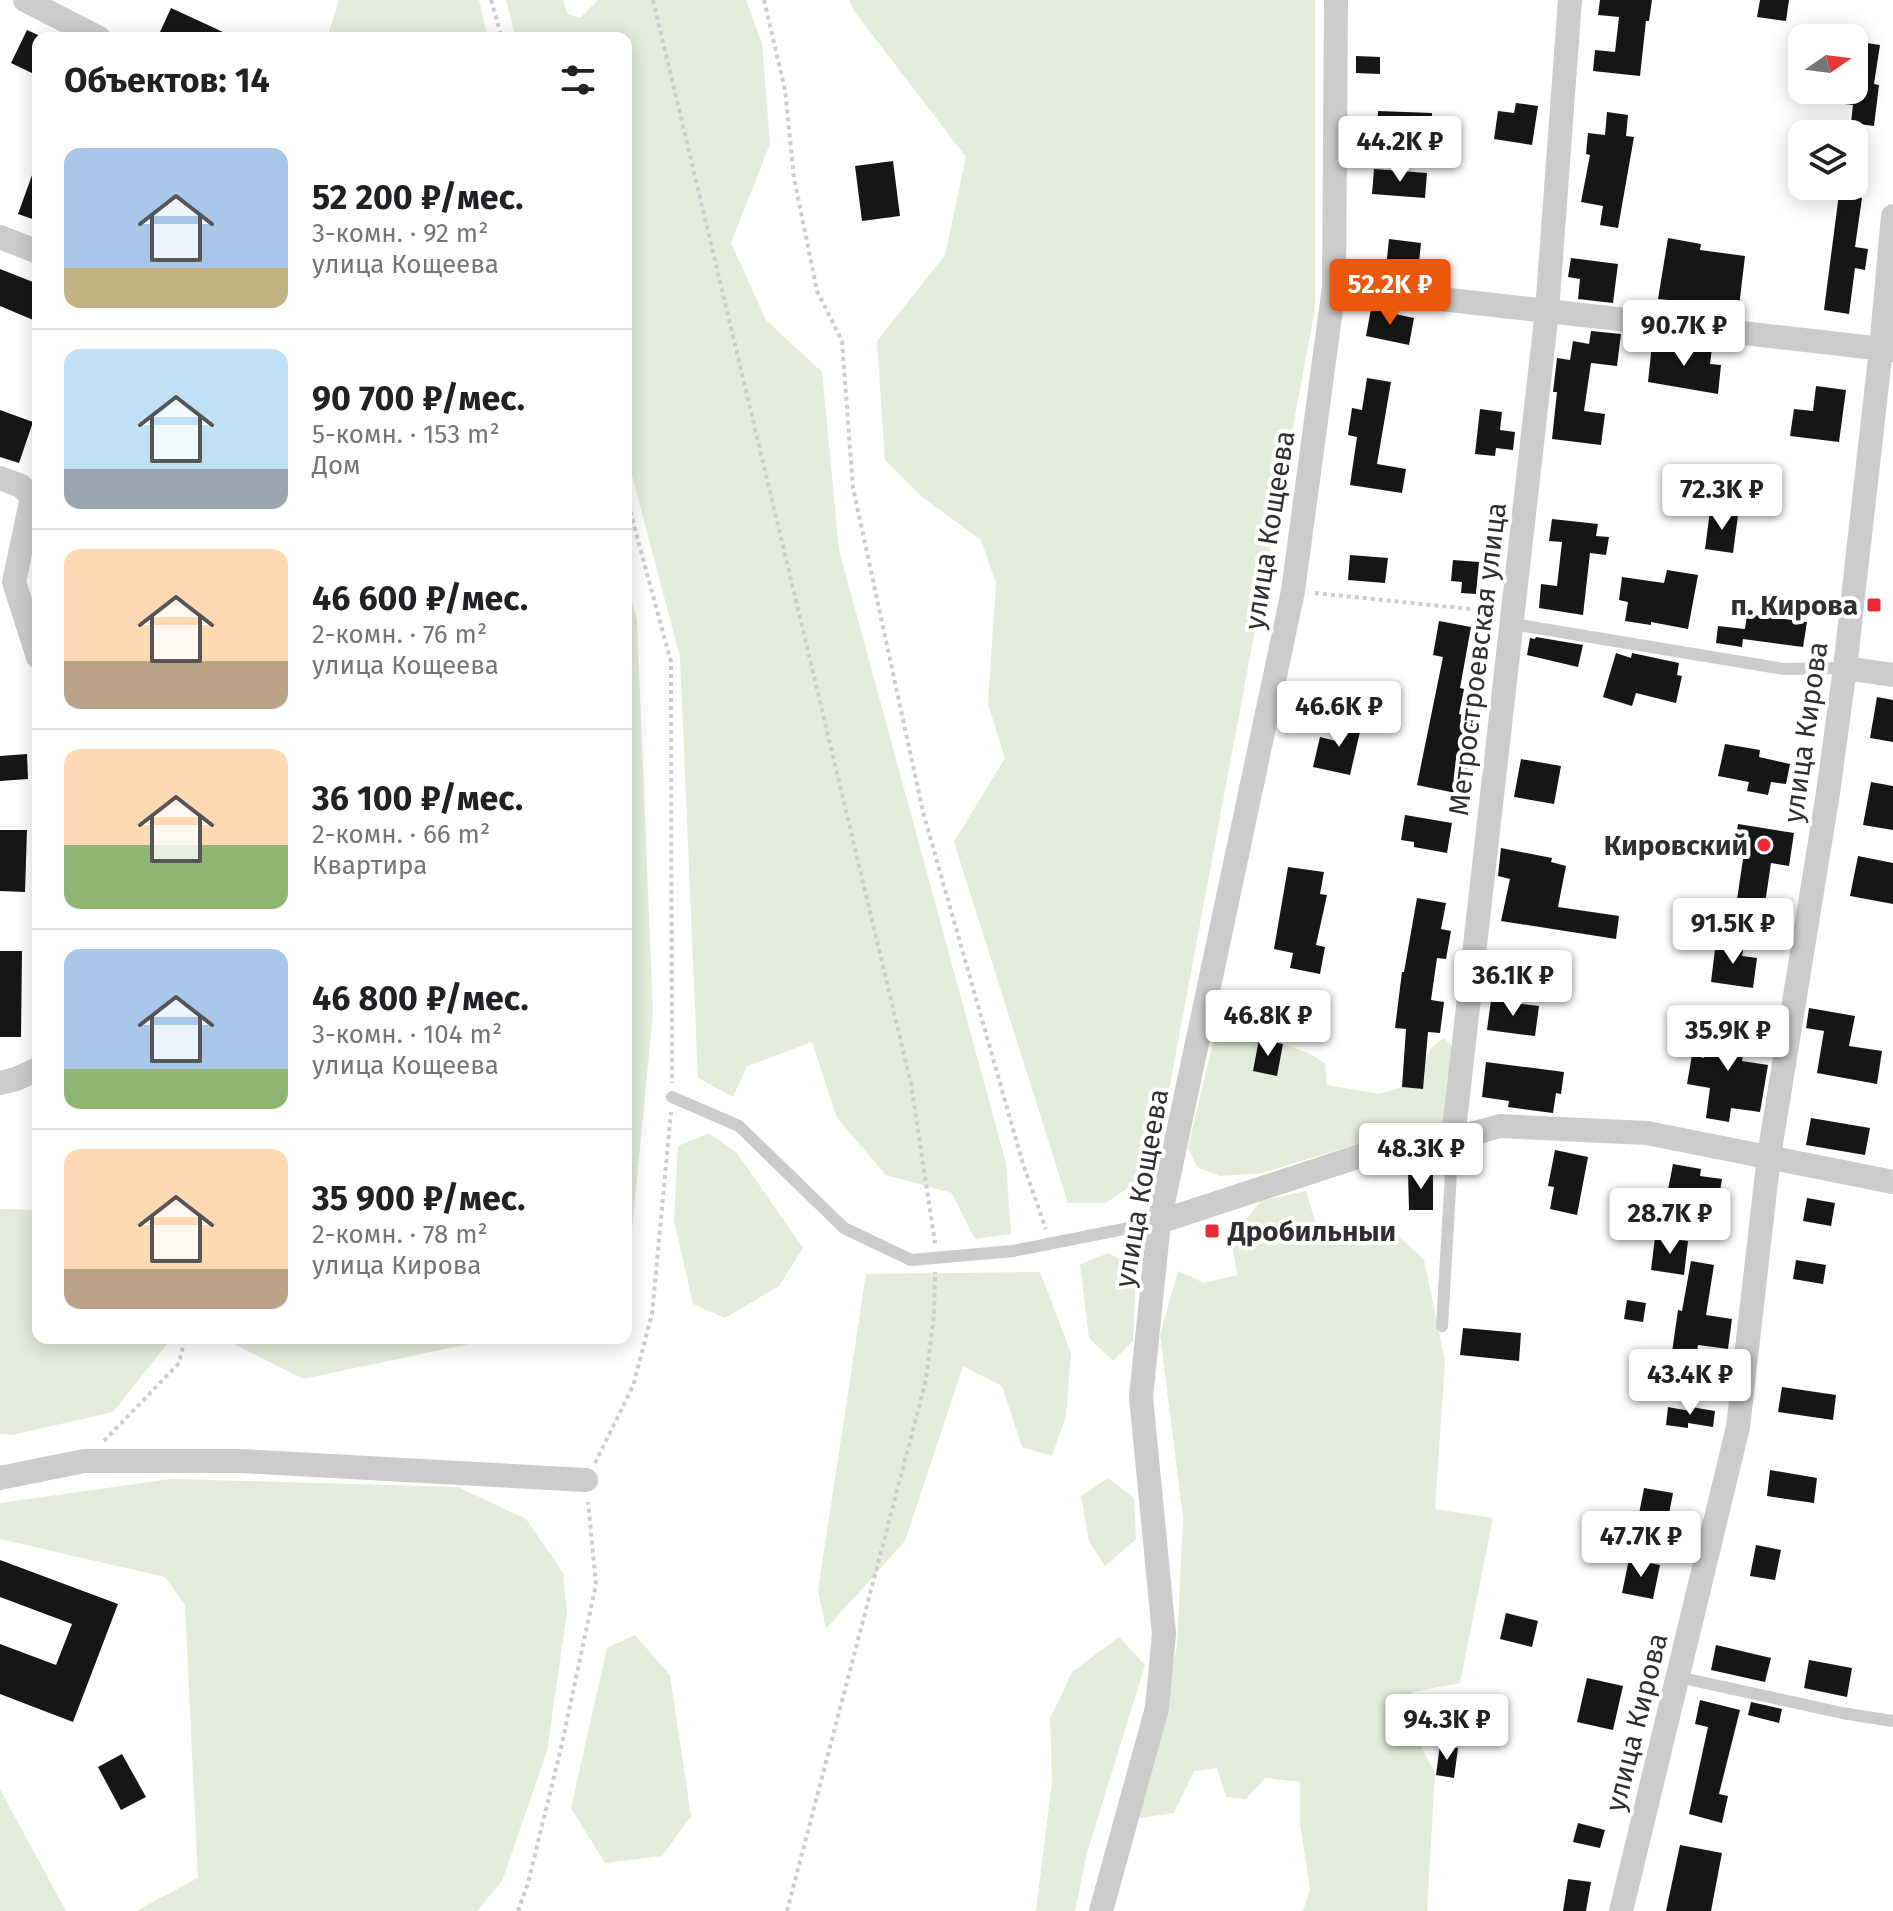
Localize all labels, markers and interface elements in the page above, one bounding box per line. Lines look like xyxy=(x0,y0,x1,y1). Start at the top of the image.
north arrow xyxy=(1788,24,1868,104)
map controls xyxy=(1788,24,1868,200)
icon: filters xyxy=(556,58,600,102)
text: Объектов: 14 xyxy=(64,60,270,101)
pin: 44.2K ₽ xyxy=(1326,116,1474,184)
button: layers xyxy=(1788,120,1868,200)
text: 44.2K ₽ xyxy=(1356,126,1444,157)
text: 52 200 ₽/мес. xyxy=(312,177,523,218)
icon: home xyxy=(128,180,224,276)
text: 3-комн. · 92 m² xyxy=(312,218,488,249)
text: улица Кощеева xyxy=(312,249,499,280)
pin: 52.2K ₽ xyxy=(1316,259,1464,327)
text: 52.2K ₽ xyxy=(1348,269,1432,300)
pin: 90.7K ₽ xyxy=(1610,300,1758,368)
text: 90.7K ₽ xyxy=(1641,310,1727,341)
text: 90 700 ₽/мес. xyxy=(312,378,525,419)
icon: home xyxy=(128,381,224,477)
text: 5-комн. · 153 m² xyxy=(312,419,500,450)
street label: улица Кощеева xyxy=(1237,428,1302,632)
text: Дом xyxy=(312,450,361,481)
pin: 72.3K ₽ xyxy=(1648,464,1796,532)
text: 72.3K ₽ xyxy=(1680,474,1764,505)
street label: Метростроевская улица xyxy=(1442,500,1513,818)
text: 46 600 ₽/мес. xyxy=(312,578,528,619)
icon: home xyxy=(128,581,224,677)
place label: п. Кирова xyxy=(1731,589,1858,622)
marker: п. Кирова xyxy=(1865,596,1883,614)
text: 2-комн. · 76 m² xyxy=(312,619,487,650)
street label: улица Кирова xyxy=(1776,639,1835,825)
text: улица Кощеева xyxy=(312,650,499,681)
pin: 46.6K ₽ xyxy=(1265,681,1413,749)
text: 46.6K ₽ xyxy=(1295,691,1383,722)
text: 36 100 ₽/мес. xyxy=(312,778,523,819)
icon: home xyxy=(128,781,224,877)
text: 2-комн. · 66 m² xyxy=(312,819,490,850)
place label: Кировский xyxy=(1604,829,1748,862)
marker: Кировский xyxy=(1755,836,1773,854)
text: Квартира xyxy=(312,850,427,881)
pin: 91.5K ₽ xyxy=(1659,898,1807,966)
text: 91.5K ₽ xyxy=(1691,908,1775,939)
pin: 36.1K ₽ xyxy=(1439,950,1587,1018)
text: 36.1K ₽ xyxy=(1472,960,1554,991)
text: 46 800 ₽/мес. xyxy=(312,978,529,1019)
icon: home xyxy=(128,981,224,1077)
pin: 46.8K ₽ xyxy=(1194,990,1342,1058)
text: 46.8K ₽ xyxy=(1224,1000,1312,1031)
pin: 35.9K ₽ xyxy=(1654,1005,1802,1073)
text: 35.9K ₽ xyxy=(1685,1015,1771,1046)
text: 3-комн. · 104 m² xyxy=(312,1019,502,1050)
text: улица Кощеева xyxy=(312,1050,499,1081)
street label: улица Кощеева xyxy=(1108,1086,1175,1290)
pin: 48.3K ₽ xyxy=(1347,1123,1495,1191)
text: 48.3K ₽ xyxy=(1377,1133,1465,1164)
text: 35 900 ₽/мес. xyxy=(312,1178,525,1219)
icon: home xyxy=(128,1181,224,1277)
pin: 28.7K ₽ xyxy=(1596,1188,1744,1256)
text: 28.7K ₽ xyxy=(1627,1198,1713,1229)
place label: Дробильныи xyxy=(1227,1215,1396,1248)
text: 2-комн. · 78 m² xyxy=(312,1219,488,1250)
marker: Дробильныи xyxy=(1203,1222,1221,1240)
text: улица Кирова xyxy=(312,1250,481,1281)
pin: 43.4K ₽ xyxy=(1616,1349,1764,1417)
text: 43.4K ₽ xyxy=(1647,1359,1733,1390)
pin: 47.7K ₽ xyxy=(1567,1511,1715,1579)
text: 47.7K ₽ xyxy=(1600,1521,1682,1552)
street label: улица Кирова xyxy=(1598,1630,1675,1815)
pin: 94.3K ₽ xyxy=(1373,1694,1521,1762)
text: 94.3K ₽ xyxy=(1403,1704,1491,1735)

